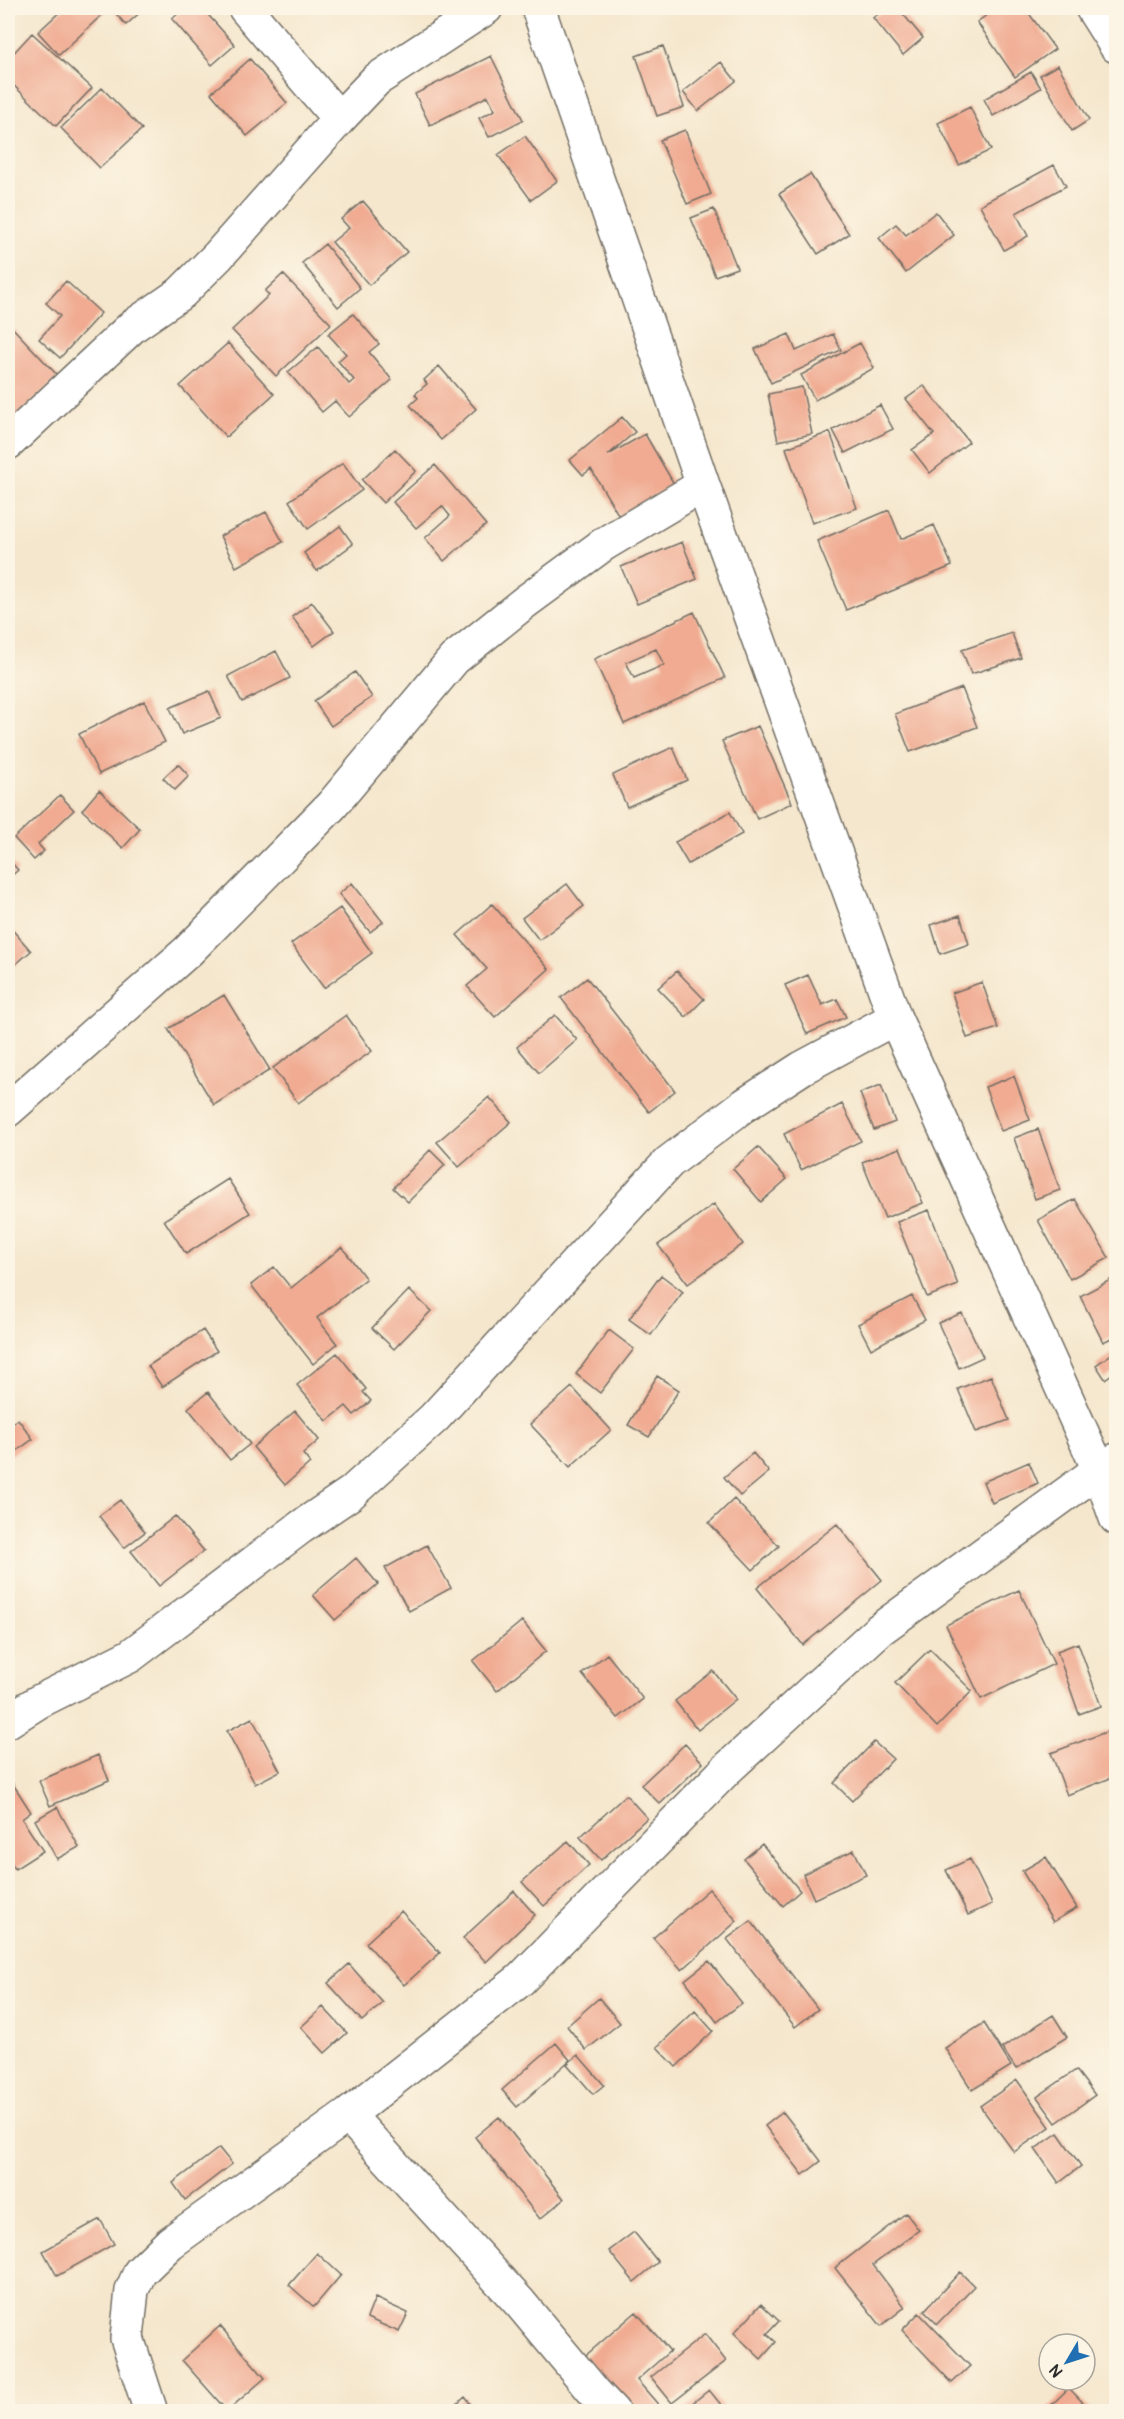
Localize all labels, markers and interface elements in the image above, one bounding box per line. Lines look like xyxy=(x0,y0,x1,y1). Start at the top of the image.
north arrow xyxy=(1037,2332,1097,2392)
text: N xyxy=(1045,2360,1067,2381)

